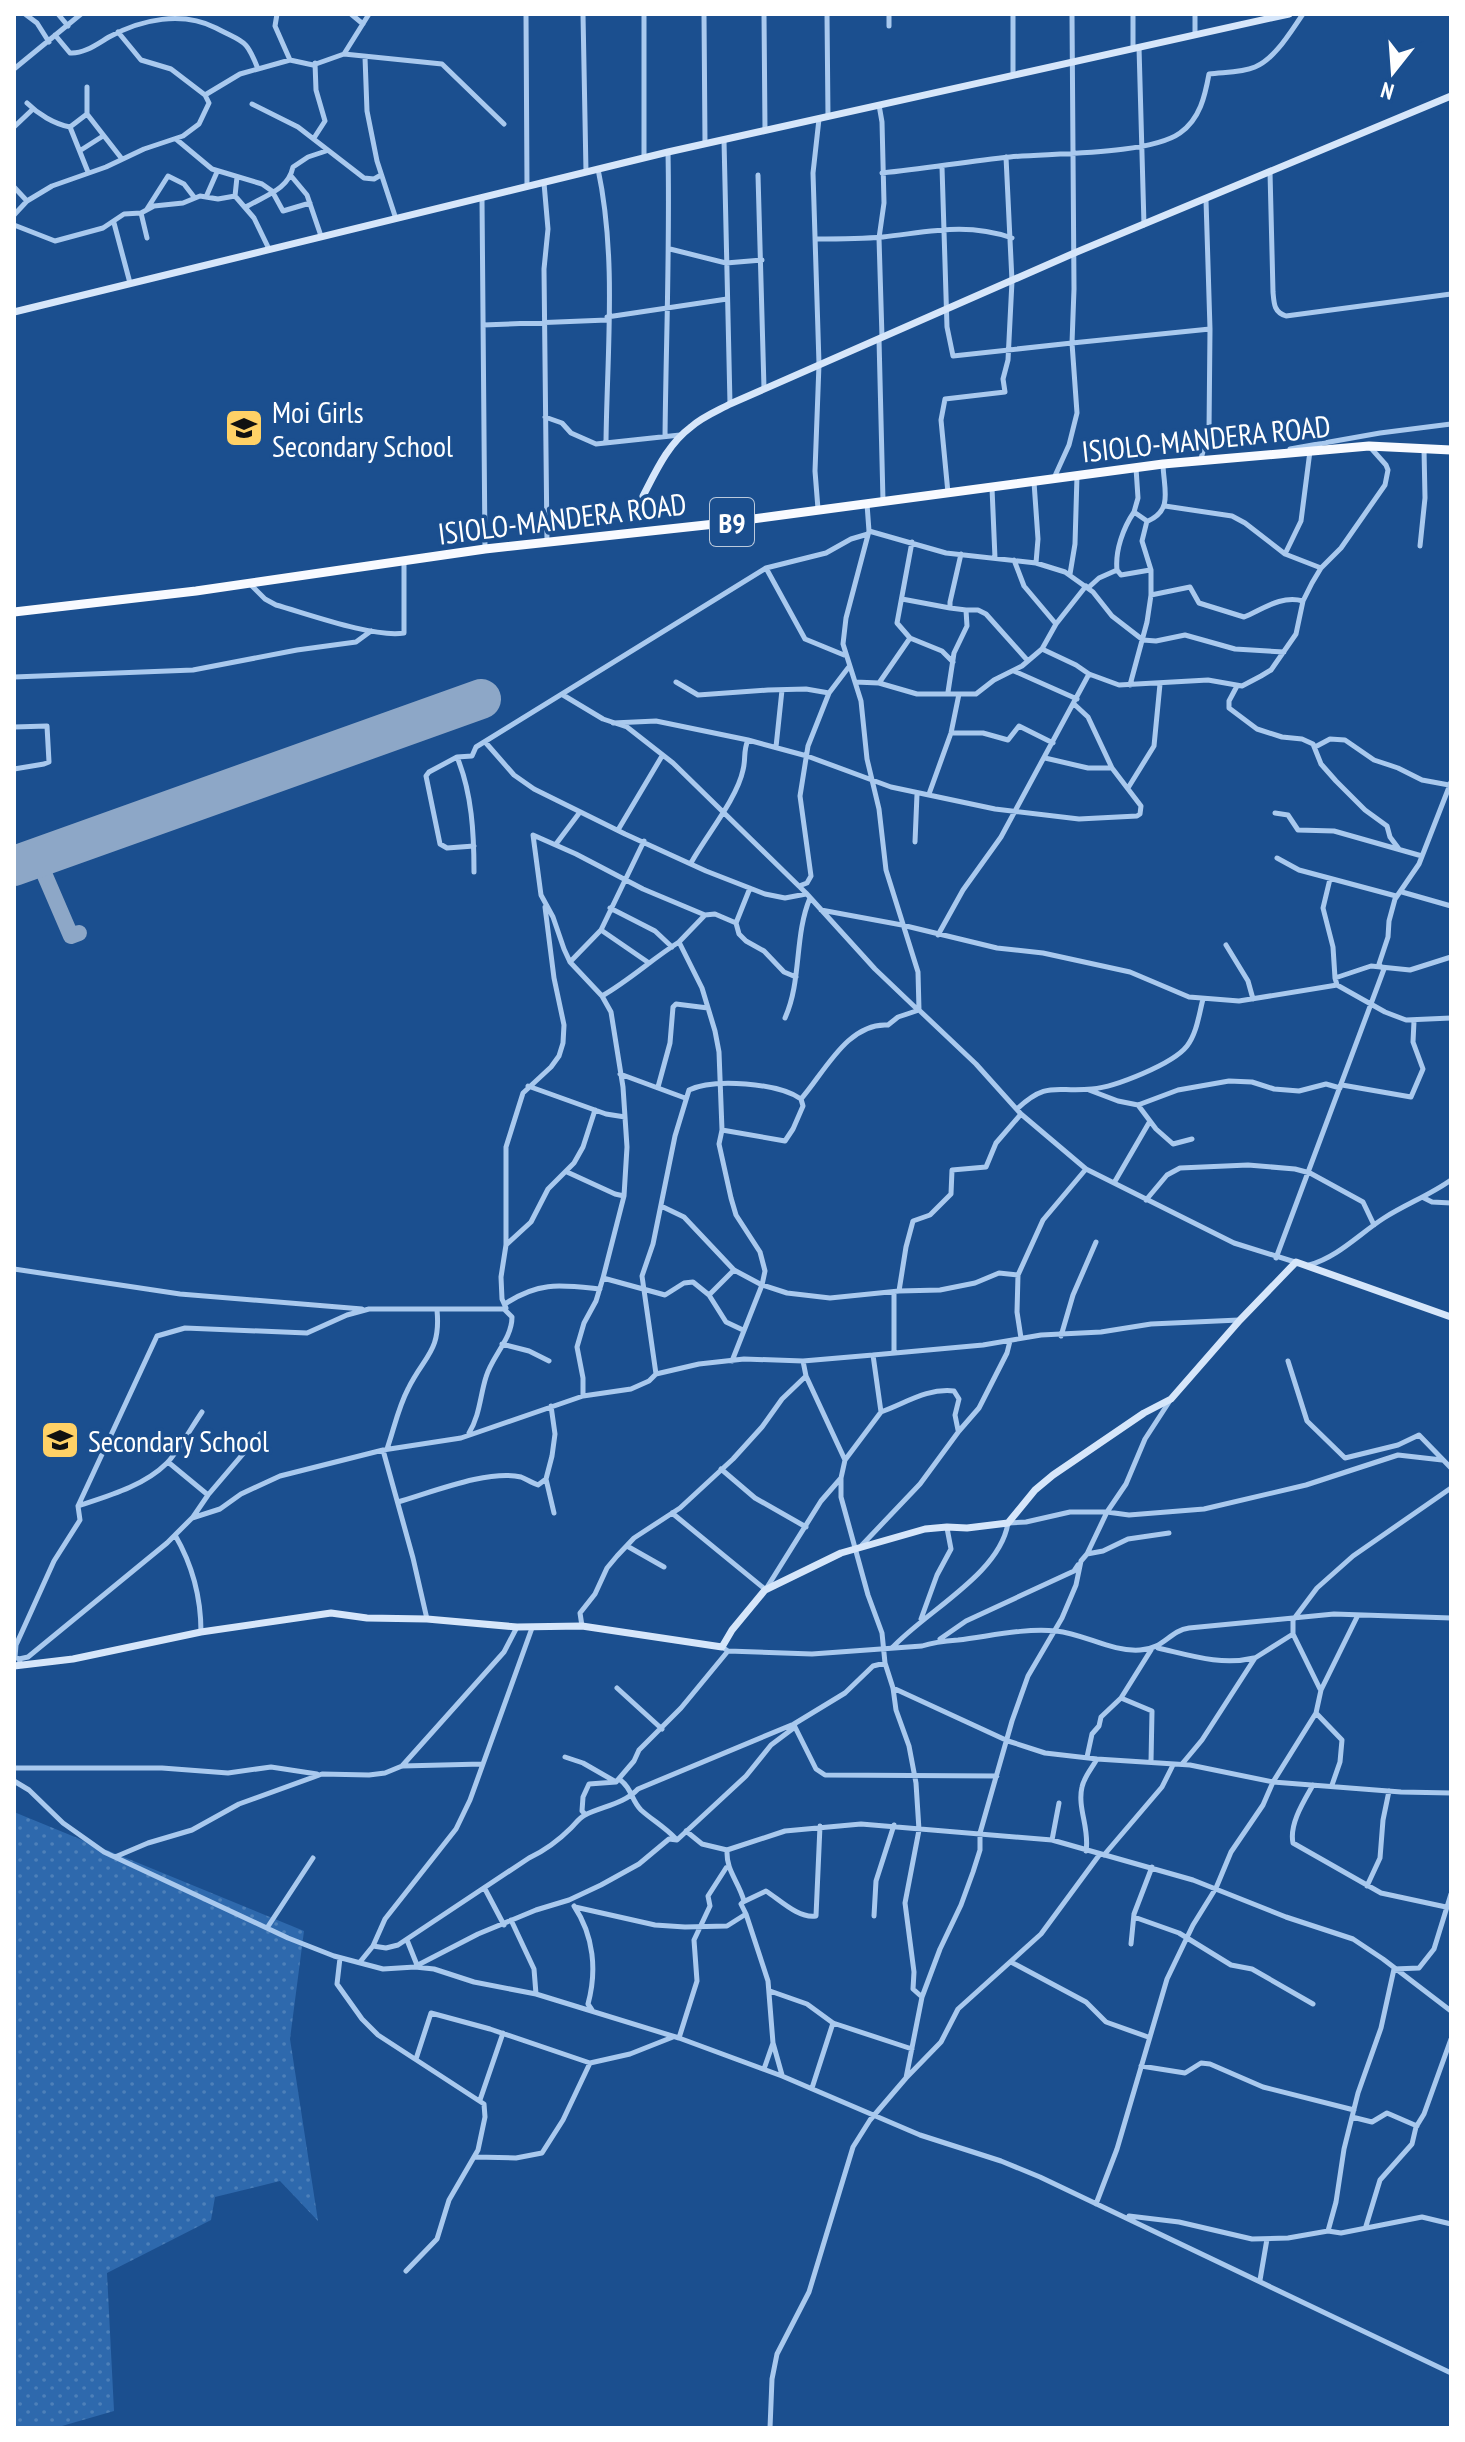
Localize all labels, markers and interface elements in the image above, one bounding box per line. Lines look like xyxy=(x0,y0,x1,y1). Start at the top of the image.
north arrow xyxy=(1353,32,1433,112)
text: N xyxy=(1377,76,1397,106)
place label: Moi Girls Secondary School xyxy=(272,392,453,465)
street label: ISIOLO-MANDERA ROAD xyxy=(1080,406,1332,470)
school or university icon: Moi Girls Secondary School xyxy=(223,407,265,449)
street label: ISIOLO-MANDERA ROAD xyxy=(436,483,688,553)
road number: B9 xyxy=(710,498,754,546)
school or university icon: Secondary School xyxy=(39,1419,81,1461)
place label: Secondary School xyxy=(88,1421,269,1460)

